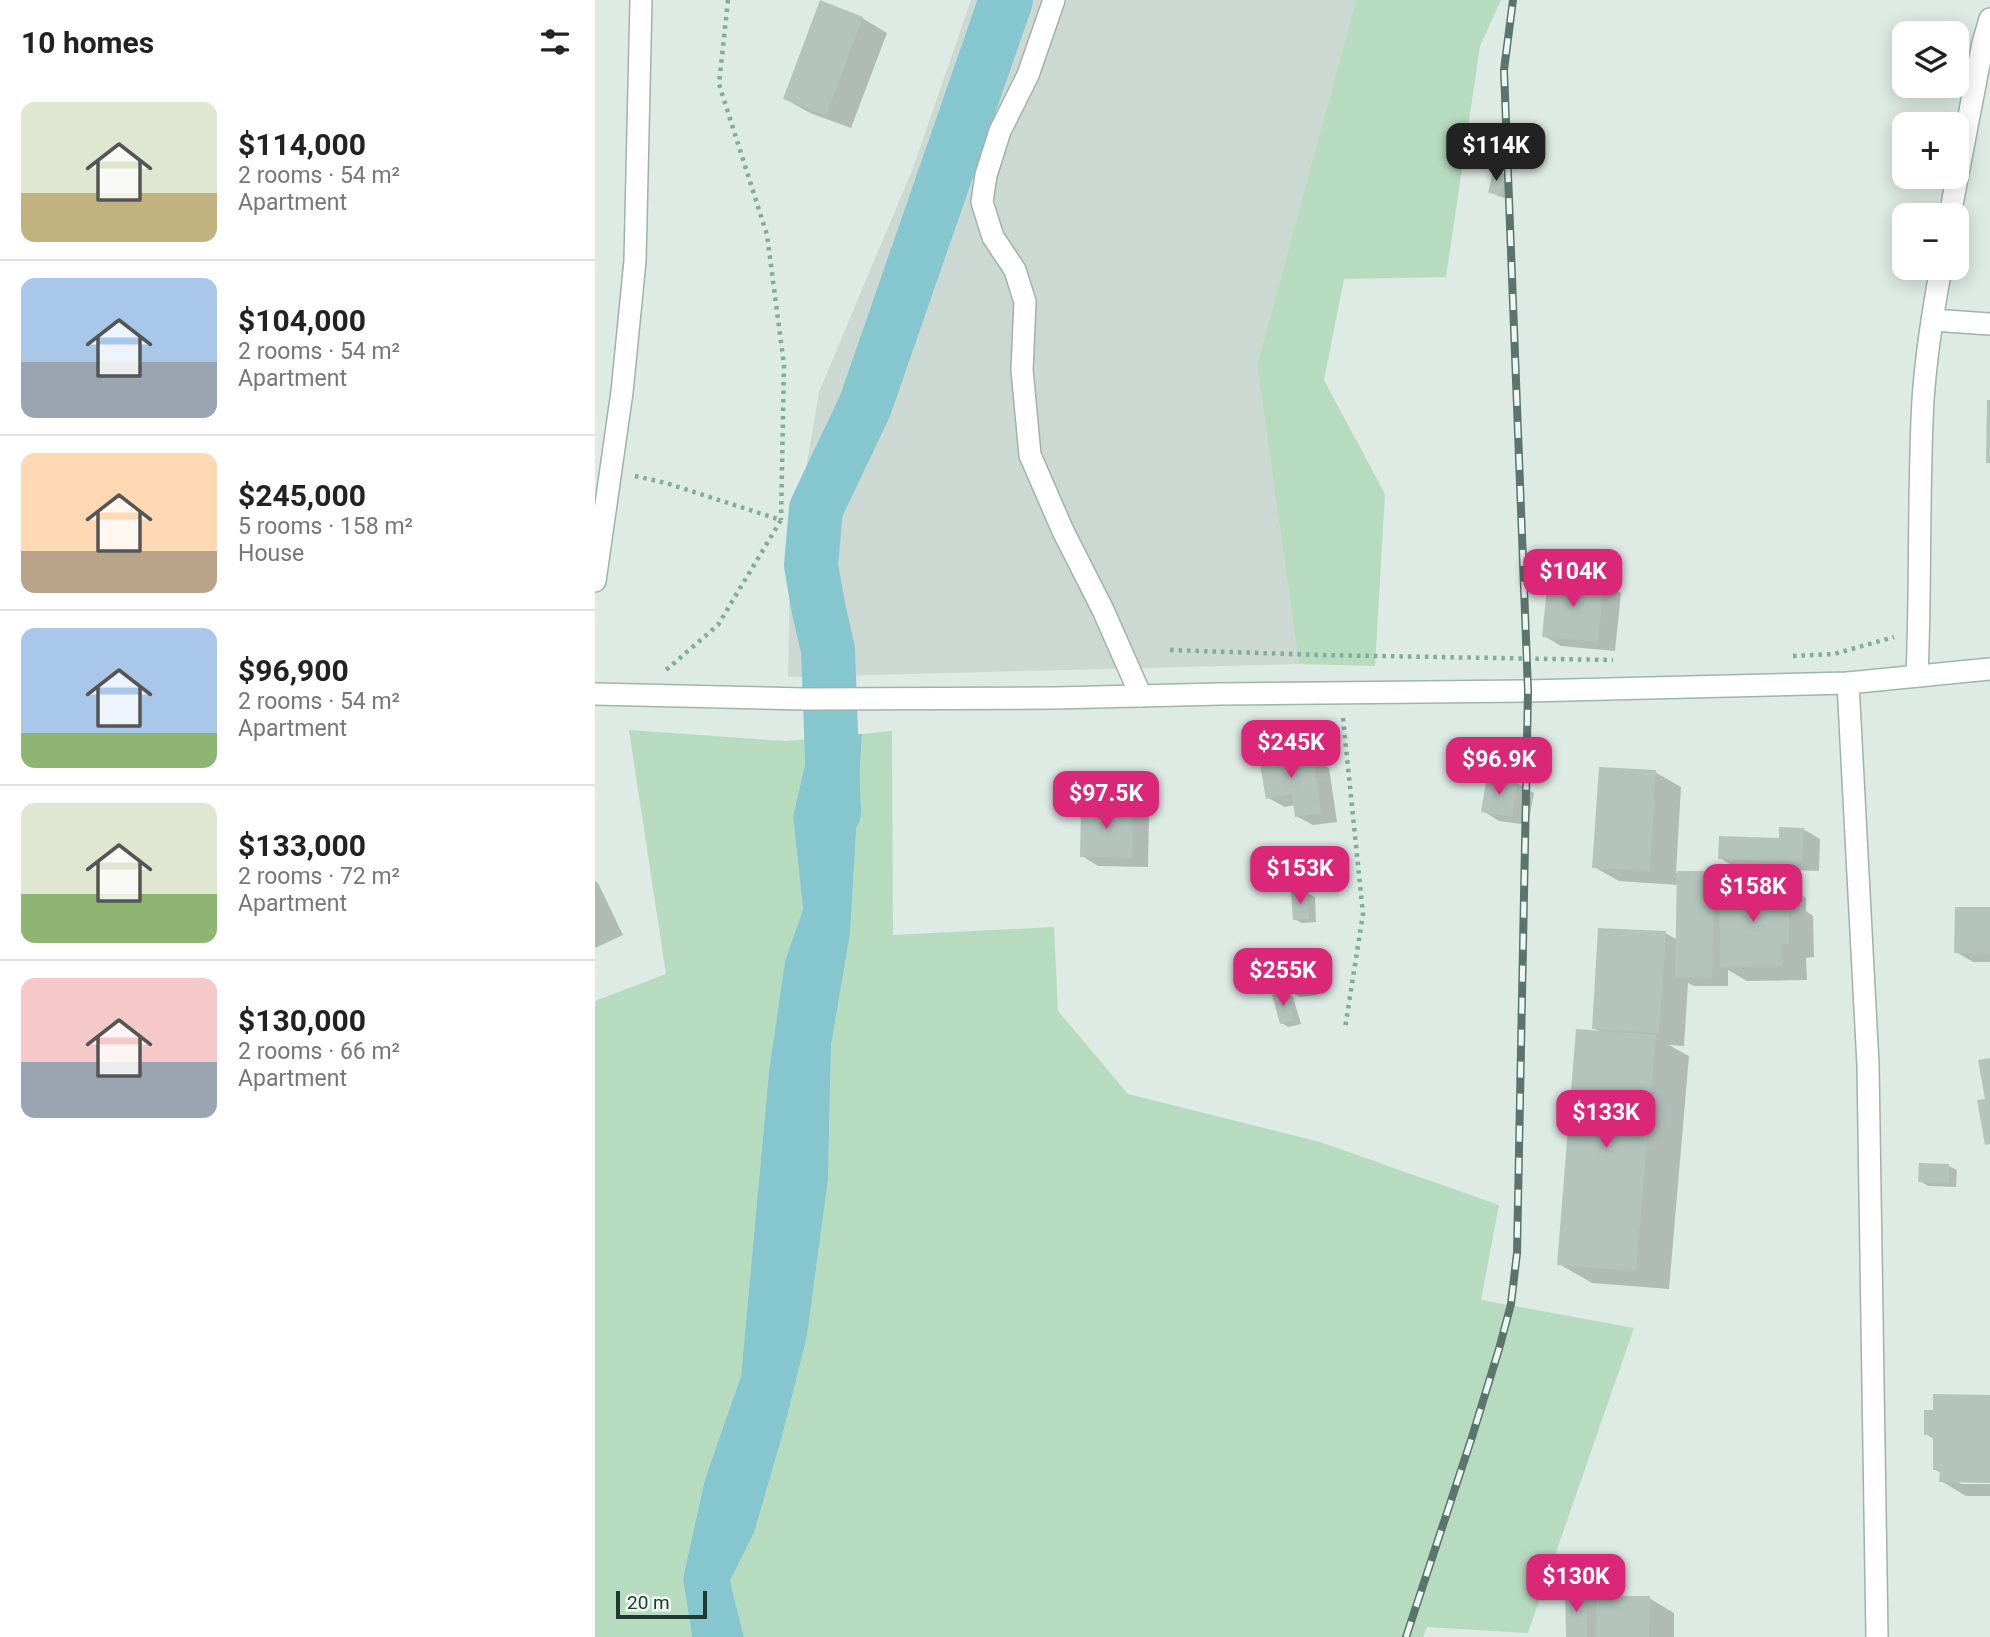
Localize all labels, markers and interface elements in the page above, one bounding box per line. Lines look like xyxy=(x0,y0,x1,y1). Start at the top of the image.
map controls xyxy=(1892,21,1969,280)
button: layers xyxy=(1892,21,1969,98)
icon: filters xyxy=(536,23,574,61)
text: 10 homes xyxy=(21,25,154,60)
button: + xyxy=(1892,112,1969,189)
pin: $114K xyxy=(1447,124,1545,183)
text: $114,000 xyxy=(238,127,366,162)
icon: home xyxy=(77,130,161,214)
text: $114K xyxy=(1462,132,1530,159)
text: 2 rooms · 54 m² xyxy=(238,162,400,189)
text: Apartment xyxy=(238,189,347,216)
button: − xyxy=(1892,203,1969,280)
text: $104,000 xyxy=(238,303,366,338)
icon: home xyxy=(77,306,161,390)
text: 2 rooms · 54 m² xyxy=(238,338,400,365)
text: Apartment xyxy=(238,365,347,392)
text: $245,000 xyxy=(238,478,366,513)
icon: home xyxy=(77,481,161,565)
text: 5 rooms · 158 m² xyxy=(238,513,413,540)
text: House xyxy=(238,540,304,567)
pin: $104K xyxy=(1524,550,1622,609)
text: $104K xyxy=(1539,558,1607,585)
text: $96,900 xyxy=(238,653,349,688)
icon: home xyxy=(77,656,161,740)
text: 2 rooms · 54 m² xyxy=(238,688,400,715)
text: Apartment xyxy=(238,715,347,742)
pin: $245K xyxy=(1242,720,1340,780)
text: $245K xyxy=(1257,729,1325,756)
pin: $96.9K xyxy=(1442,738,1556,797)
text: $96.9K xyxy=(1462,746,1536,773)
pin: $97.5K xyxy=(1049,772,1163,831)
text: $97.5K xyxy=(1069,780,1143,807)
text: $133,000 xyxy=(238,828,366,863)
icon: home xyxy=(77,831,161,915)
pin: $153K xyxy=(1251,846,1349,906)
text: $153K xyxy=(1266,855,1334,882)
text: 2 rooms · 72 m² xyxy=(238,863,400,890)
pin: $158K xyxy=(1704,864,1802,924)
text: $158K xyxy=(1719,873,1787,900)
text: Apartment xyxy=(238,890,347,917)
pin: $255K xyxy=(1234,948,1332,1008)
text: $255K xyxy=(1249,957,1317,984)
text: $130,000 xyxy=(238,1003,366,1038)
icon: home xyxy=(77,1006,161,1090)
text: 2 rooms · 66 m² xyxy=(238,1038,400,1065)
text: Apartment xyxy=(238,1065,347,1092)
pin: $133K xyxy=(1557,1090,1655,1150)
text: $133K xyxy=(1572,1099,1640,1126)
pin: $130K xyxy=(1527,1554,1625,1614)
text: $130K xyxy=(1542,1563,1610,1590)
scale bar xyxy=(616,1588,707,1620)
text: 20 m xyxy=(627,1591,670,1614)

